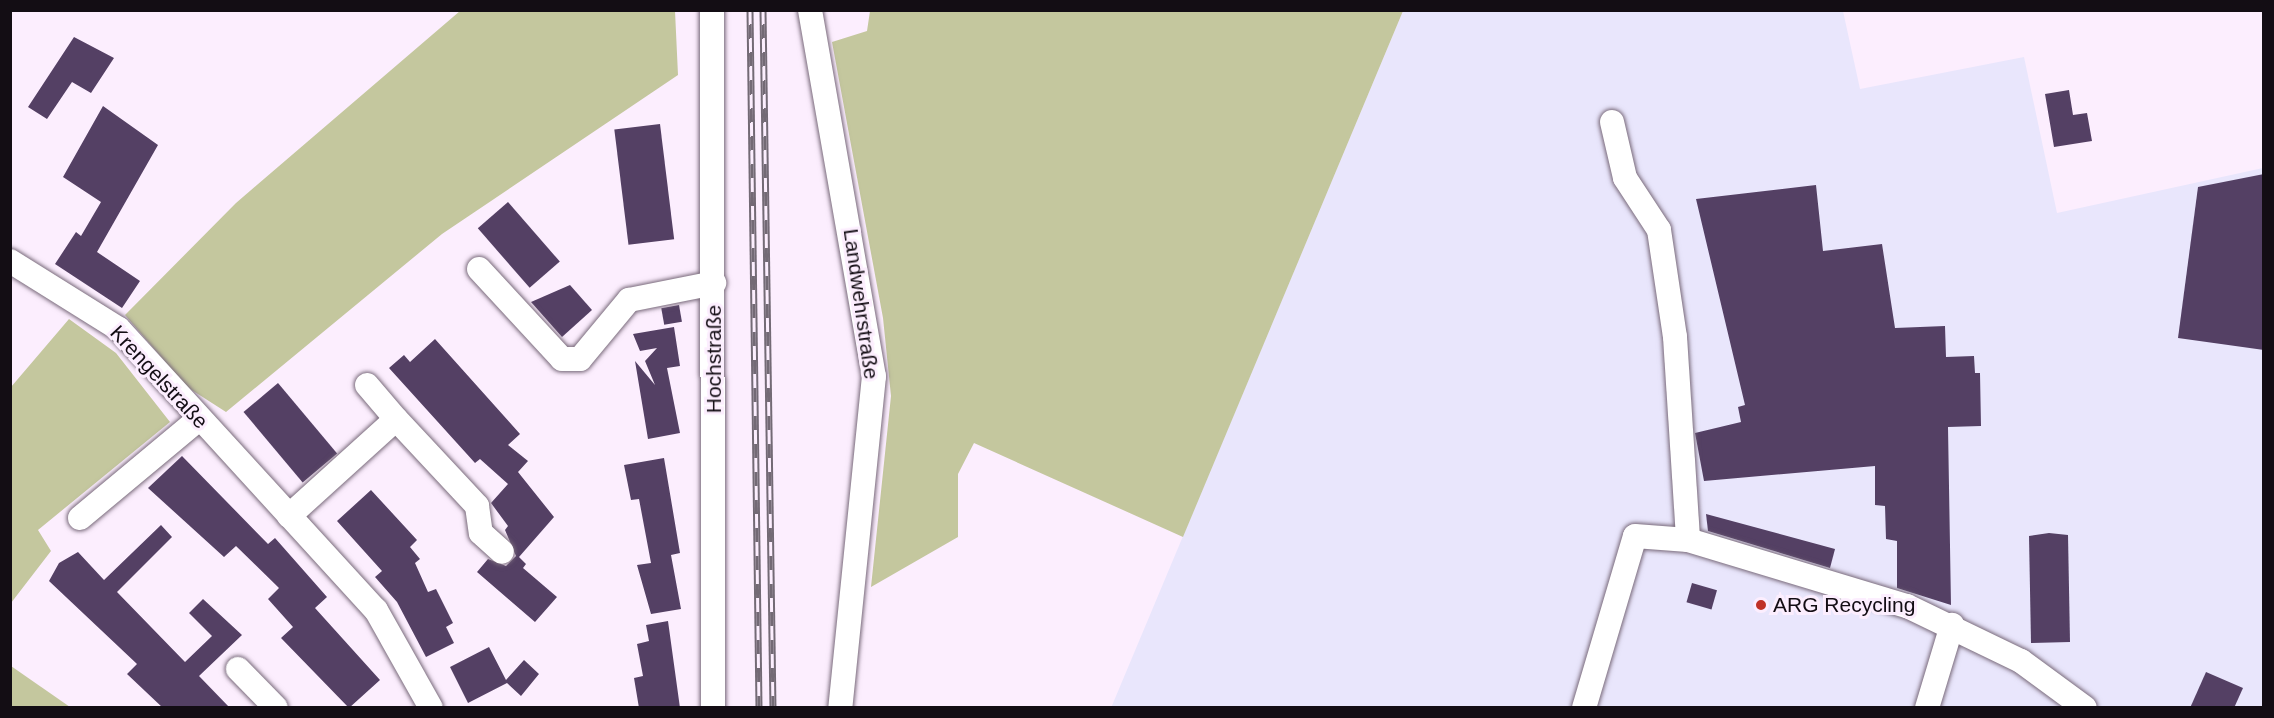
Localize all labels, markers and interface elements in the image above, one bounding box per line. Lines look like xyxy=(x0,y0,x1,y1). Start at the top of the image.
street label: Landwehrstraße xyxy=(838,227,884,381)
street label: Hochstraße xyxy=(701,305,727,413)
street label: Krengelstraße xyxy=(105,320,213,434)
place label: ARG Recycling xyxy=(1773,592,1915,618)
marker: ARG Recycling xyxy=(1754,598,1768,612)

